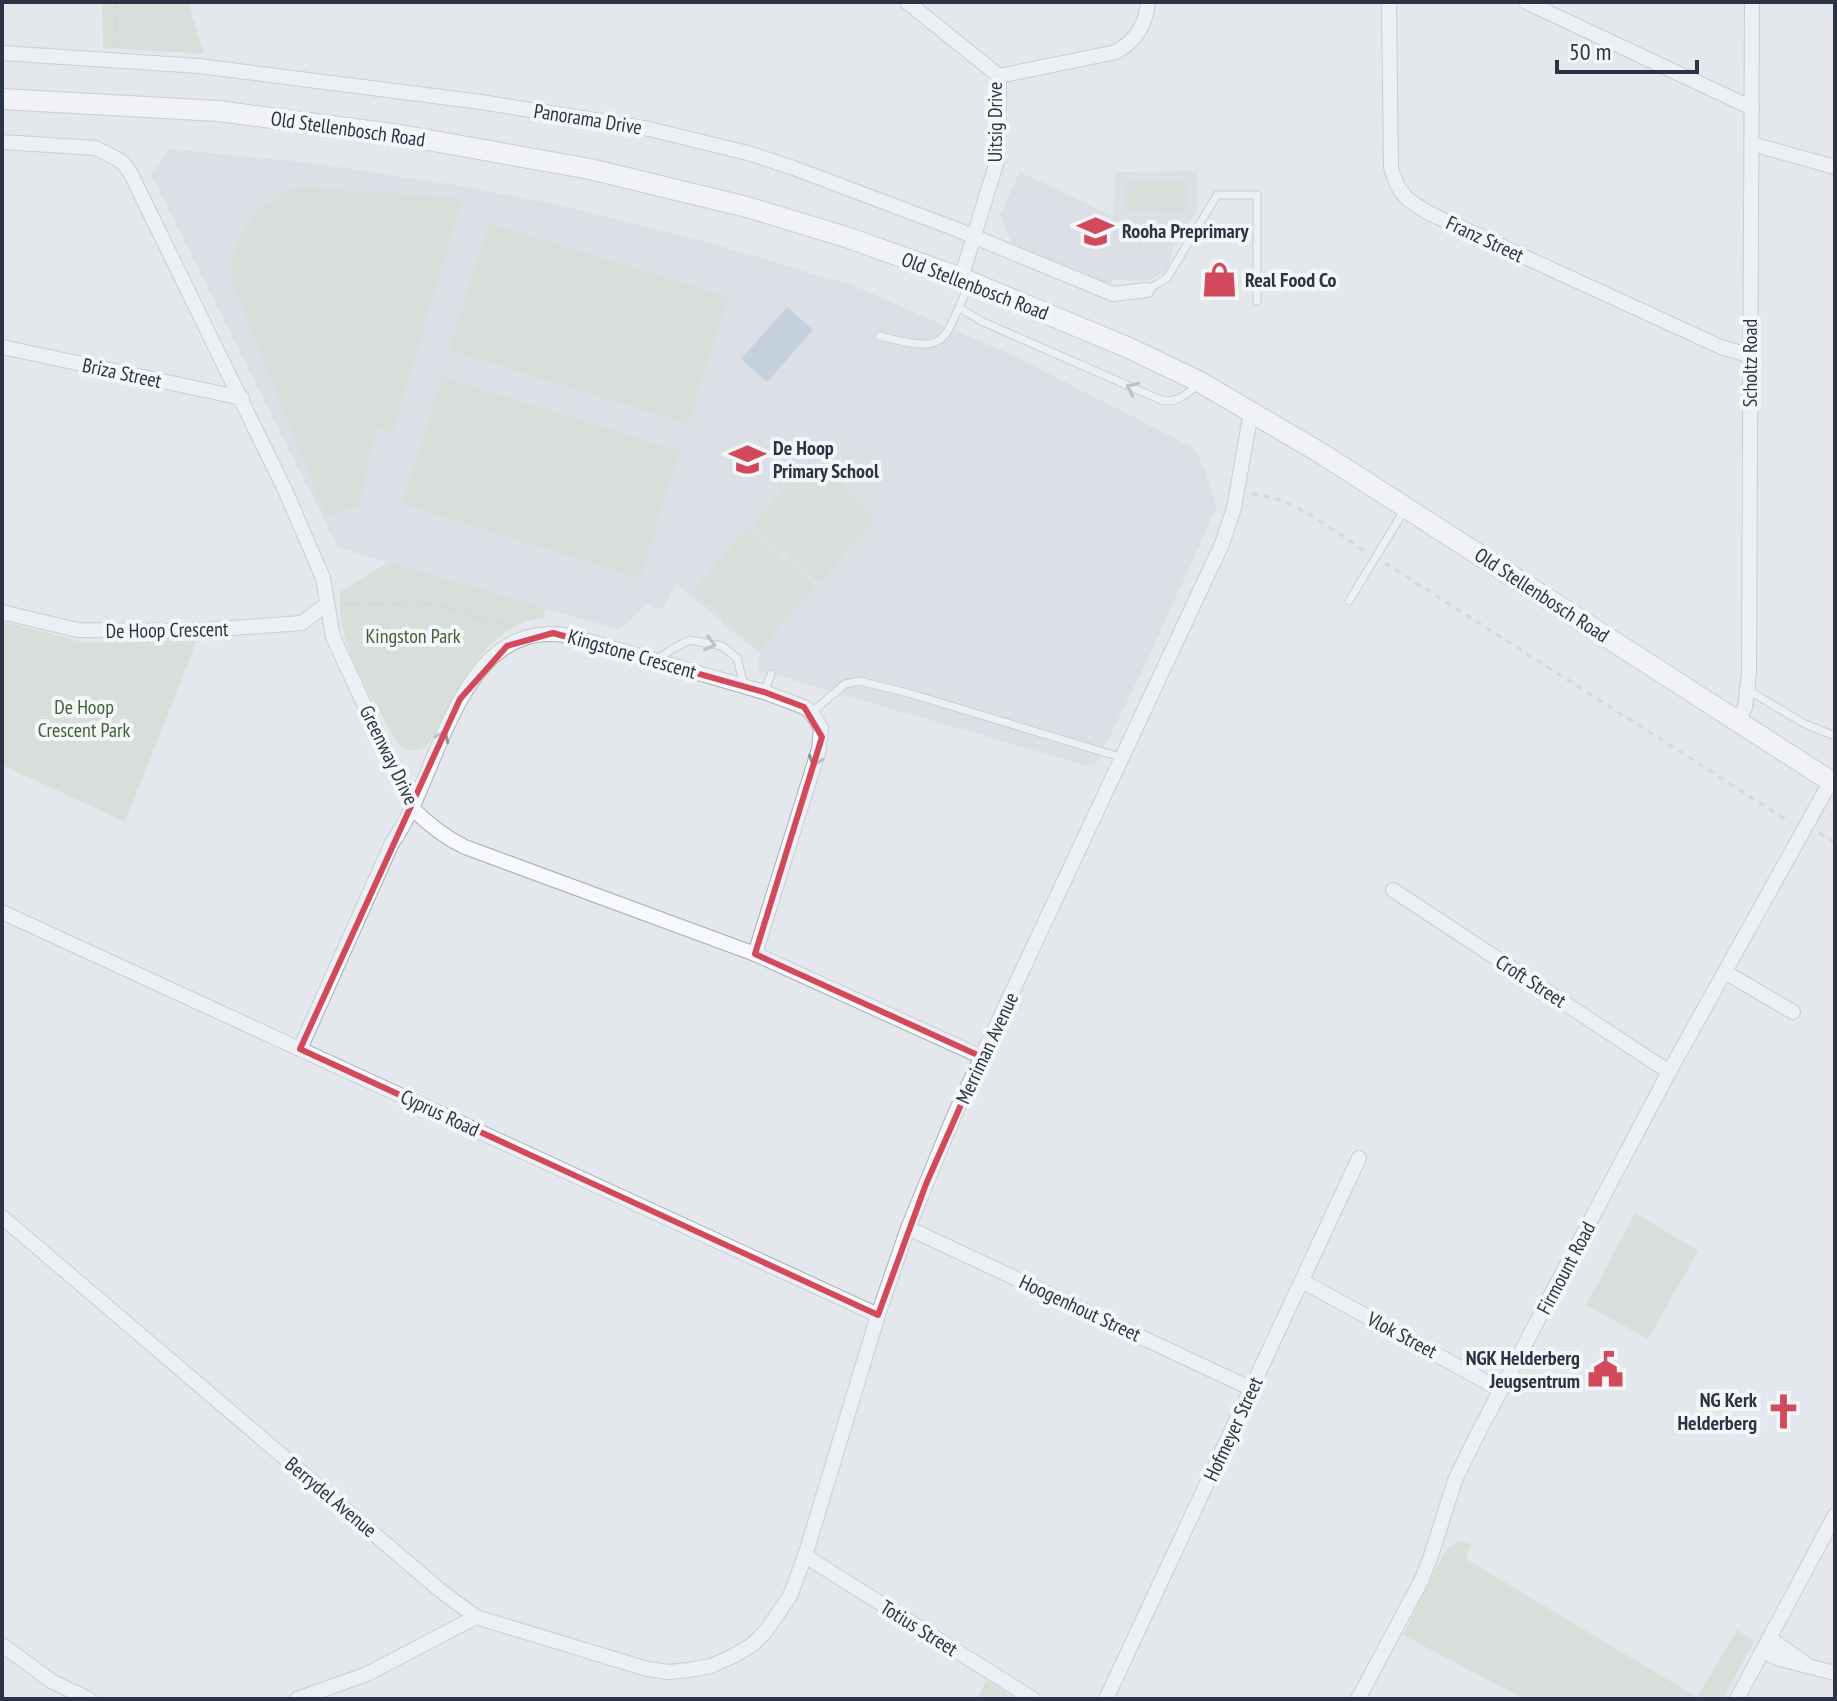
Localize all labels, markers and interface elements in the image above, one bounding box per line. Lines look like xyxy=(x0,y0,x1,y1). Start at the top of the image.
scale bar xyxy=(1557,24,1697,74)
text: 50 m xyxy=(1569,36,1611,67)
street label: Uitsig Drive xyxy=(982,82,1008,162)
street label: Panorama Drive xyxy=(532,98,644,140)
street label: Old Stellenbosch Road xyxy=(269,105,427,153)
street label: Franz Street xyxy=(1442,210,1528,269)
school or university icon: Rooha Preprimary xyxy=(1077,212,1115,250)
place label: Rooha Preprimary xyxy=(1122,218,1250,244)
street label: Old Stellenbosch Road xyxy=(898,246,1052,326)
shop icon: Real Food Co xyxy=(1200,261,1238,299)
place label: Real Food Co xyxy=(1245,267,1337,293)
street label: Scholtz Road xyxy=(1737,319,1763,407)
street label: Briza Street xyxy=(80,352,164,394)
one-way arrow xyxy=(1125,382,1140,398)
place label: De Hoop Primary School xyxy=(773,435,879,484)
school or university icon: De Hoop Primary School xyxy=(728,441,766,479)
street label: Old Stellenbosch Road xyxy=(1470,542,1614,648)
street label: De Hoop Crescent xyxy=(105,616,229,644)
park label: Kingston Park xyxy=(365,623,461,649)
street label: Kingstone Crescent xyxy=(565,623,700,685)
one-way arrow xyxy=(703,634,717,651)
park label: De Hoop Crescent Park xyxy=(38,694,131,743)
street label: Greenway Drive xyxy=(354,701,424,809)
one-way arrow xyxy=(433,730,449,744)
one-way arrow xyxy=(809,753,825,767)
street label: Croft Street xyxy=(1491,949,1572,1014)
street label: Merriman Avenue xyxy=(950,988,1024,1108)
street label: Cyprus Road xyxy=(396,1083,484,1143)
street label: Firmount Road xyxy=(1531,1217,1601,1319)
street label: Hoogenhout Street xyxy=(1015,1269,1145,1348)
street label: Vlok Street xyxy=(1362,1305,1442,1364)
place label: NGK Helderberg Jeugsentrum xyxy=(1466,1345,1580,1394)
public building icon: NGK Helderberg Jeugsentrum xyxy=(1587,1350,1625,1388)
street label: Hofmeyer Street xyxy=(1198,1372,1269,1485)
place label: NG Kerk Helderberg xyxy=(1677,1387,1758,1436)
church icon: NG Kerk Helderberg xyxy=(1764,1393,1802,1431)
street label: Berrydel Avenue xyxy=(280,1451,382,1543)
street label: Totius Street xyxy=(875,1594,963,1662)

